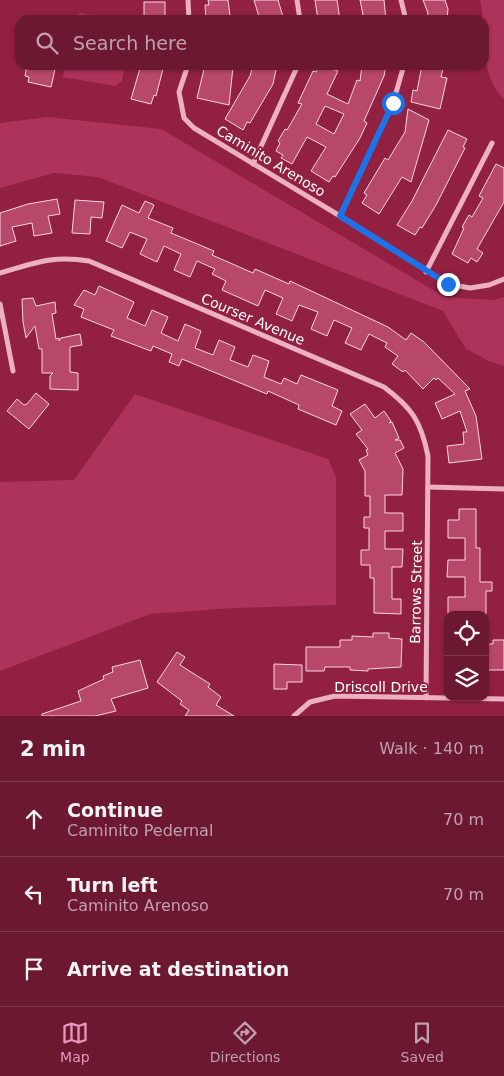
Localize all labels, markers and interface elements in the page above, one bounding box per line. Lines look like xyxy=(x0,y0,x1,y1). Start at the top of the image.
search box xyxy=(15,15,489,70)
icon: search xyxy=(33,29,61,57)
text: Search here xyxy=(73,32,187,54)
route start xyxy=(382,92,405,115)
street label: Caminito Arenoso xyxy=(214,122,328,200)
route end xyxy=(437,273,460,296)
street label: Courser Avenue xyxy=(199,290,307,348)
street label: Barrows Street xyxy=(407,540,425,644)
map controls xyxy=(444,611,489,701)
button: locate xyxy=(444,611,489,656)
button: layers xyxy=(444,656,489,701)
street label: Driscoll Drive xyxy=(334,679,428,695)
text: 2 min xyxy=(20,737,86,761)
text: Walk · 140 m xyxy=(379,739,484,758)
text: Continue xyxy=(67,799,163,821)
icon: ahead xyxy=(20,805,48,833)
text: 70 m xyxy=(443,810,484,829)
text: Caminito Pedernal xyxy=(67,821,213,840)
text: Turn left xyxy=(67,874,158,896)
icon: left xyxy=(20,880,48,908)
text: 70 m xyxy=(443,885,484,904)
text: Caminito Arenoso xyxy=(67,896,209,915)
icon: arrive xyxy=(20,955,48,983)
text: Arrive at destination xyxy=(67,958,289,980)
tab: Map xyxy=(60,1019,90,1065)
tab: Directions xyxy=(210,1019,280,1065)
tab: Saved xyxy=(401,1019,444,1065)

